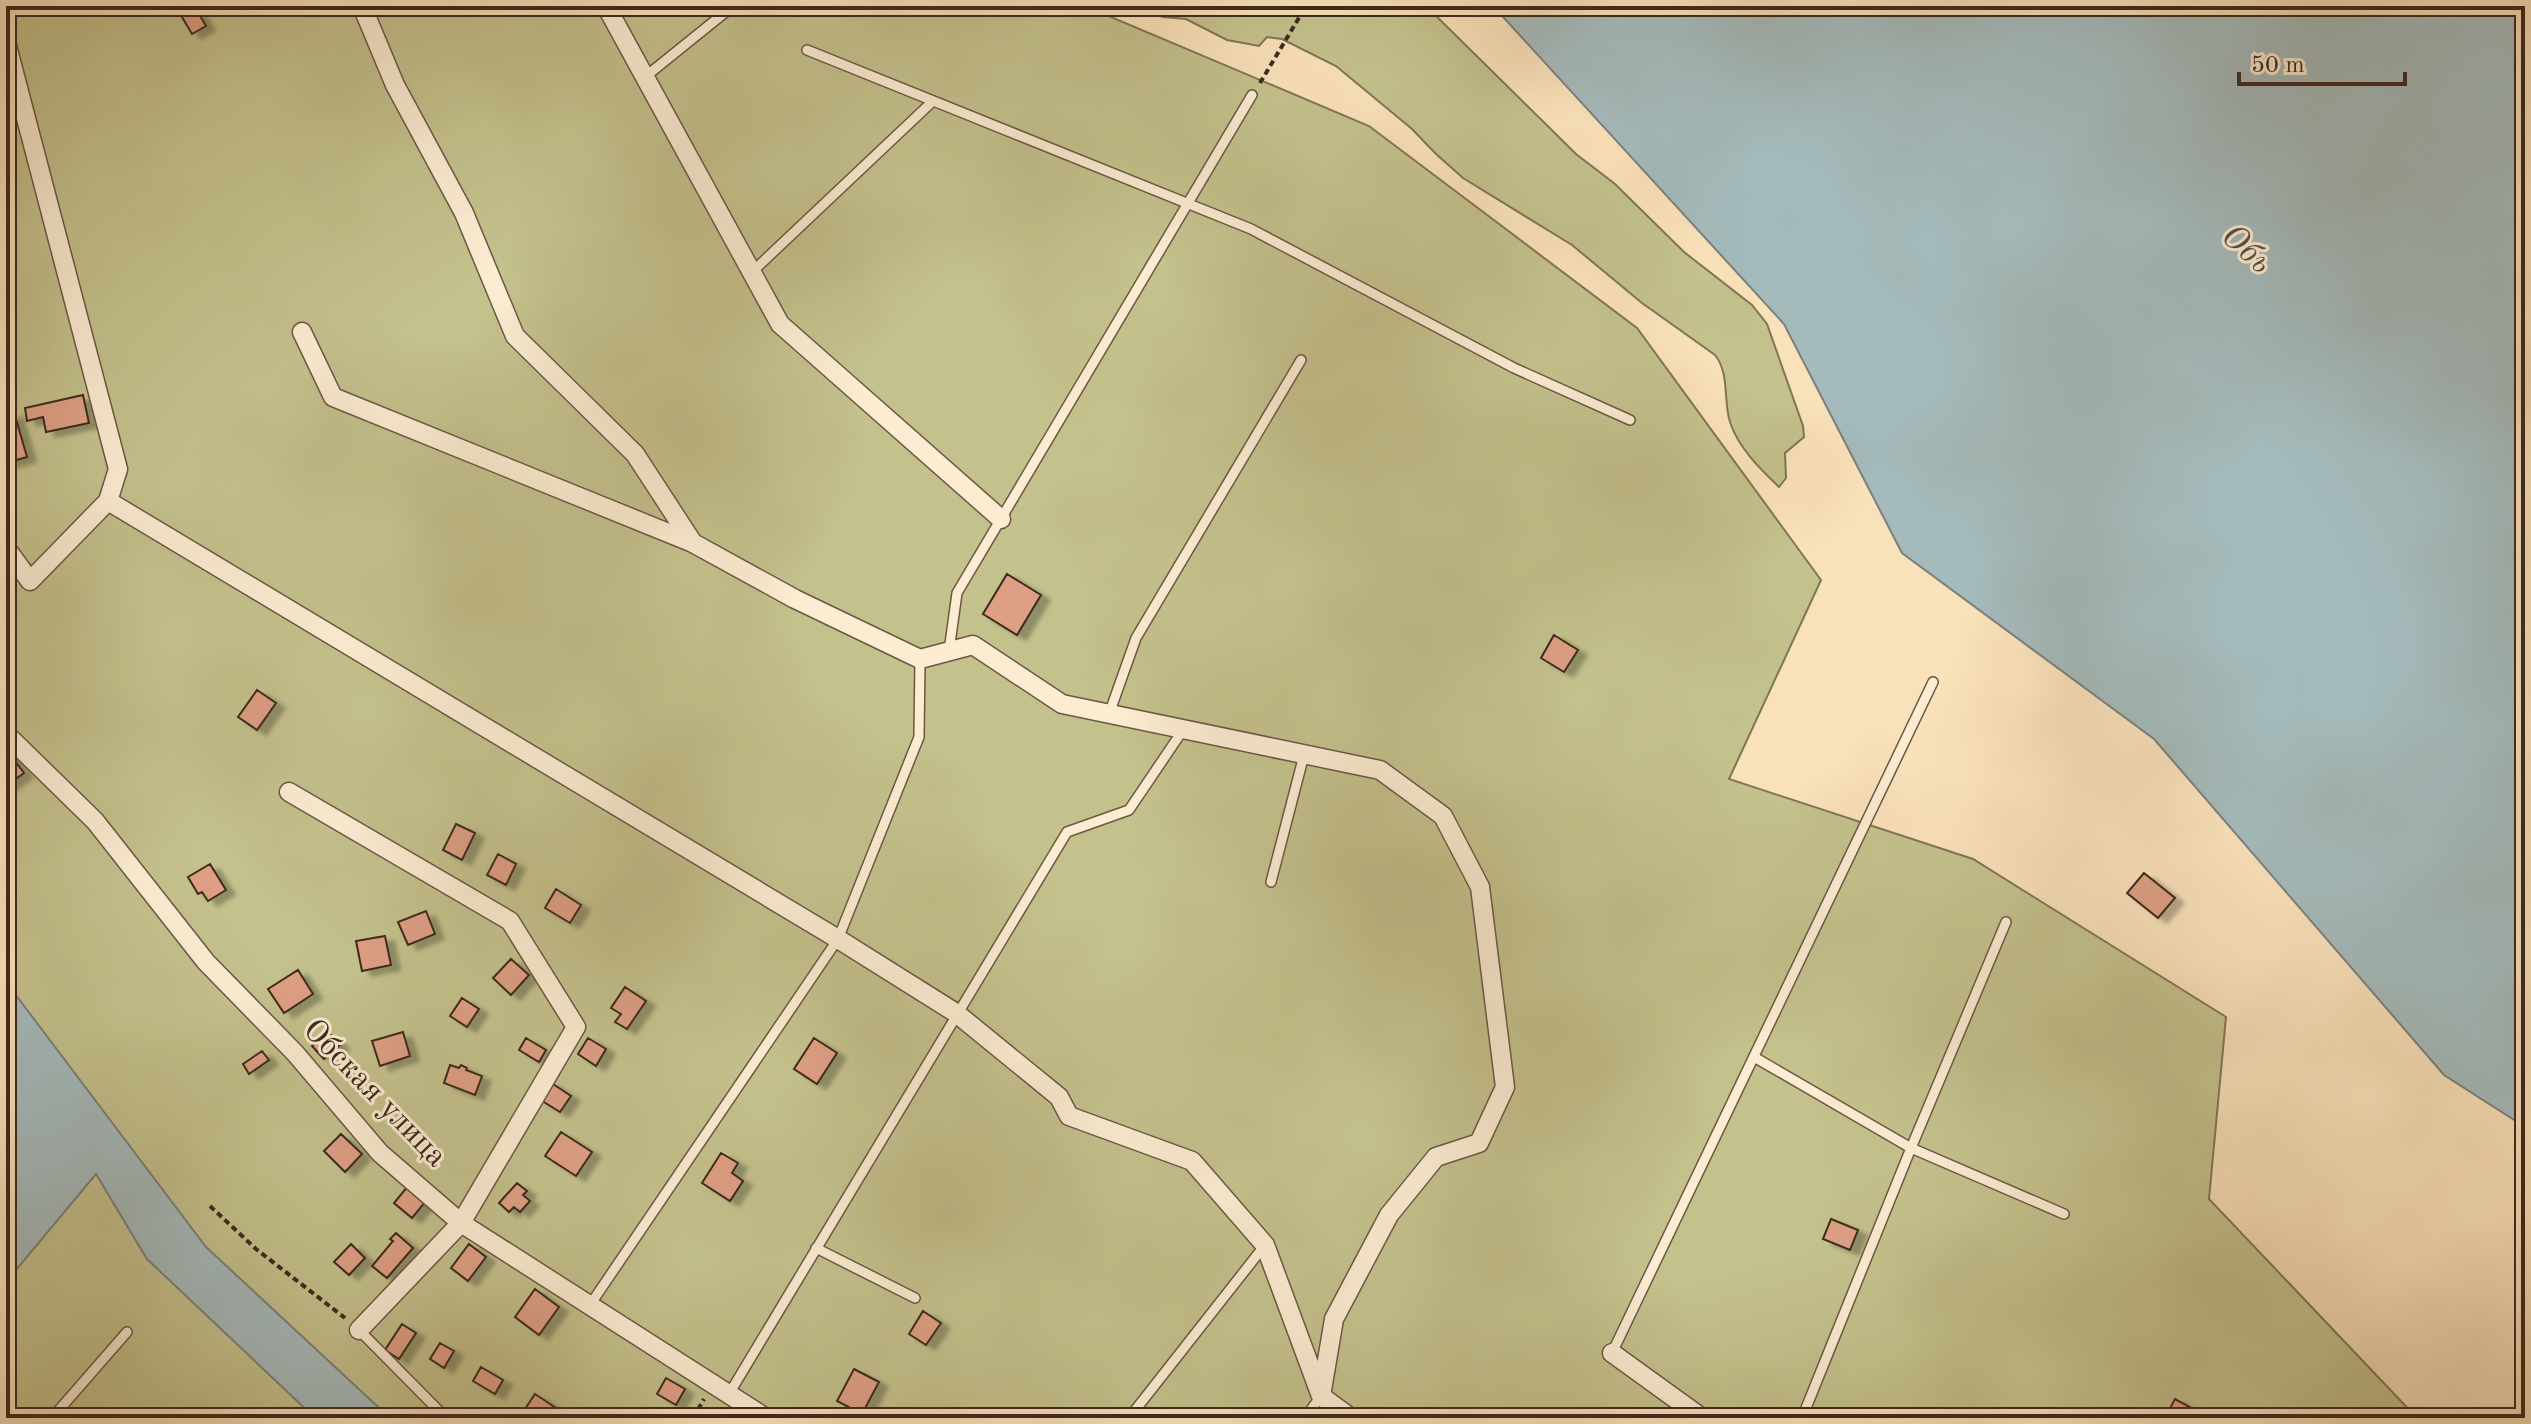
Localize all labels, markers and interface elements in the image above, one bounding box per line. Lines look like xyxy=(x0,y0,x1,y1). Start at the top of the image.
scale bar xyxy=(2239,36,2405,86)
text: 50 m xyxy=(2251,54,2305,78)
water label: Обь xyxy=(2214,219,2278,281)
street label: Обская улица xyxy=(296,1014,452,1174)

